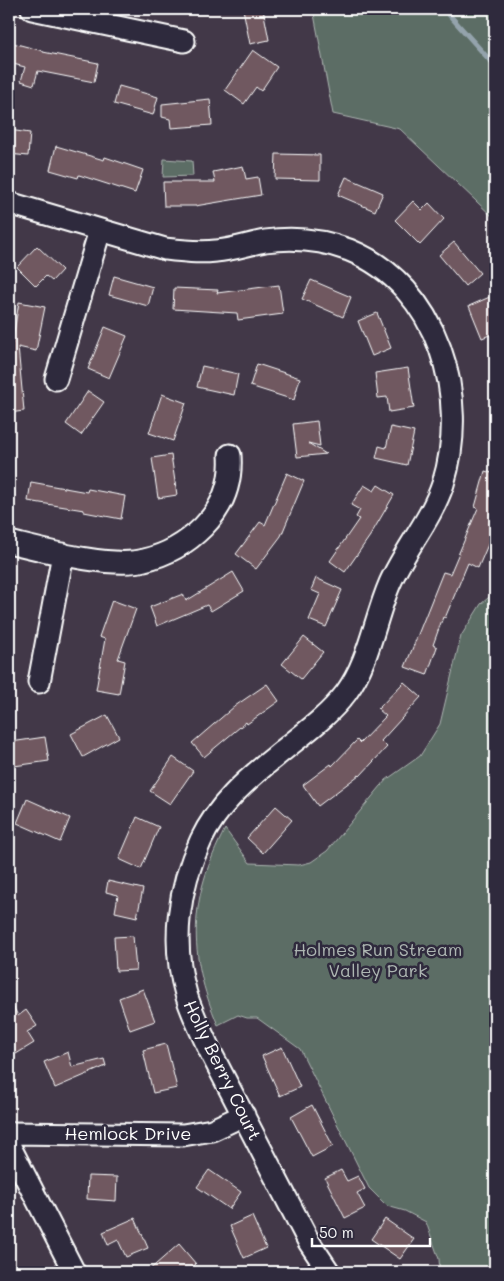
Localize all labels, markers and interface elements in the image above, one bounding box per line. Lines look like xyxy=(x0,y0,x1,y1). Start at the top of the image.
park label: Holmes Run Stream Valley Park xyxy=(294,937,462,982)
street label: Holly Berry Court xyxy=(179,996,267,1144)
street label: Hemlock Drive xyxy=(65,1121,192,1145)
scale bar xyxy=(312,1216,429,1248)
text: 50 m xyxy=(319,1222,354,1242)

